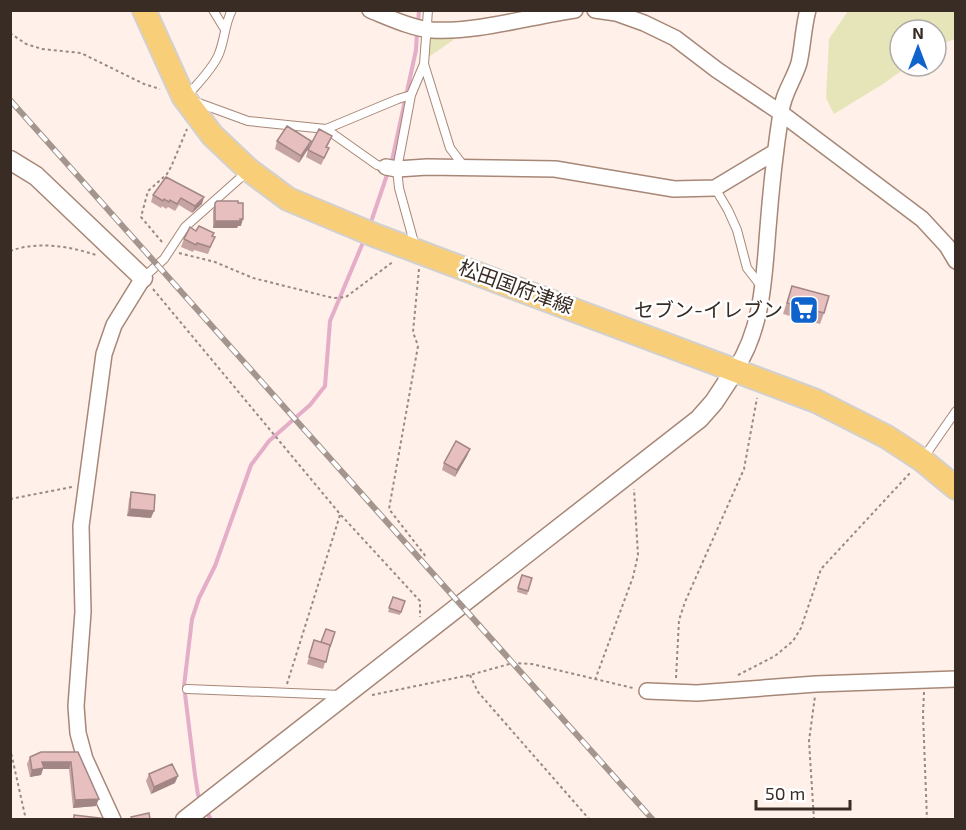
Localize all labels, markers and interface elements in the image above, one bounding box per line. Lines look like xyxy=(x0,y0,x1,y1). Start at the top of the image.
north arrow xyxy=(888,18,948,78)
text: N xyxy=(912,23,924,42)
street label: 松田国府津線 xyxy=(456,254,577,318)
supermarket icon: セブン-イレブン xyxy=(788,294,820,326)
place label: セブン-イレブン xyxy=(634,297,783,321)
scale bar xyxy=(756,773,850,811)
text: 50 m xyxy=(765,782,805,804)

